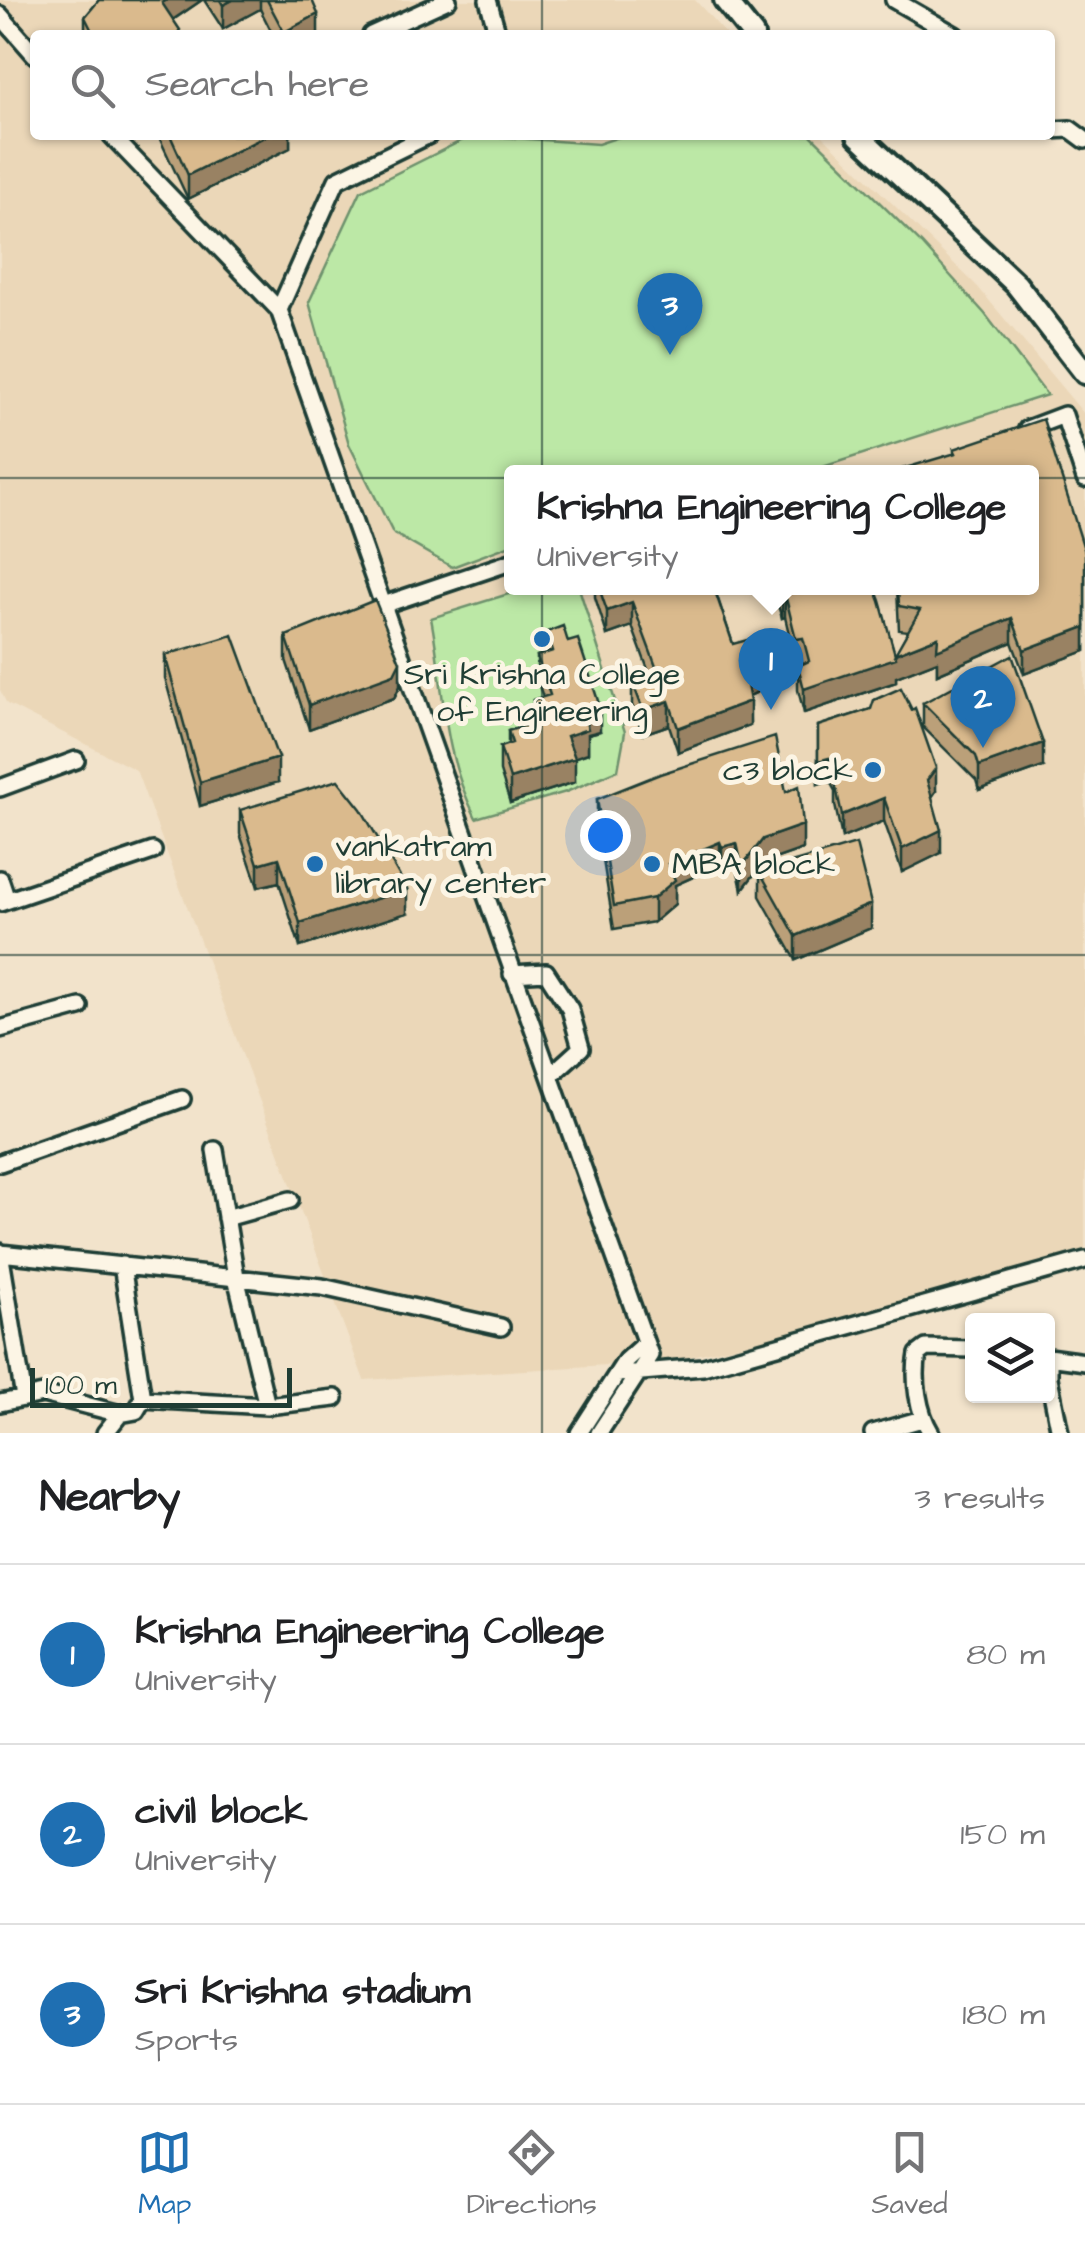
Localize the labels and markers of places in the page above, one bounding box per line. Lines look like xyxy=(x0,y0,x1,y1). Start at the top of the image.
pin: 3 xyxy=(638,272,702,355)
marker: Sri Krishna College of Engineering xyxy=(531,628,553,650)
pin: 1 xyxy=(738,628,804,710)
place label: Sri Krishna College of Engineering xyxy=(404,652,680,734)
pin: 2 xyxy=(950,666,1016,748)
place label: c3 block xyxy=(723,748,853,793)
marker: c3 block xyxy=(862,759,884,781)
place label: vankatram library center xyxy=(335,824,547,906)
place label: MBA block xyxy=(672,842,836,887)
marker: vankatram library center xyxy=(304,853,326,875)
marker: MBA block xyxy=(641,853,663,875)

